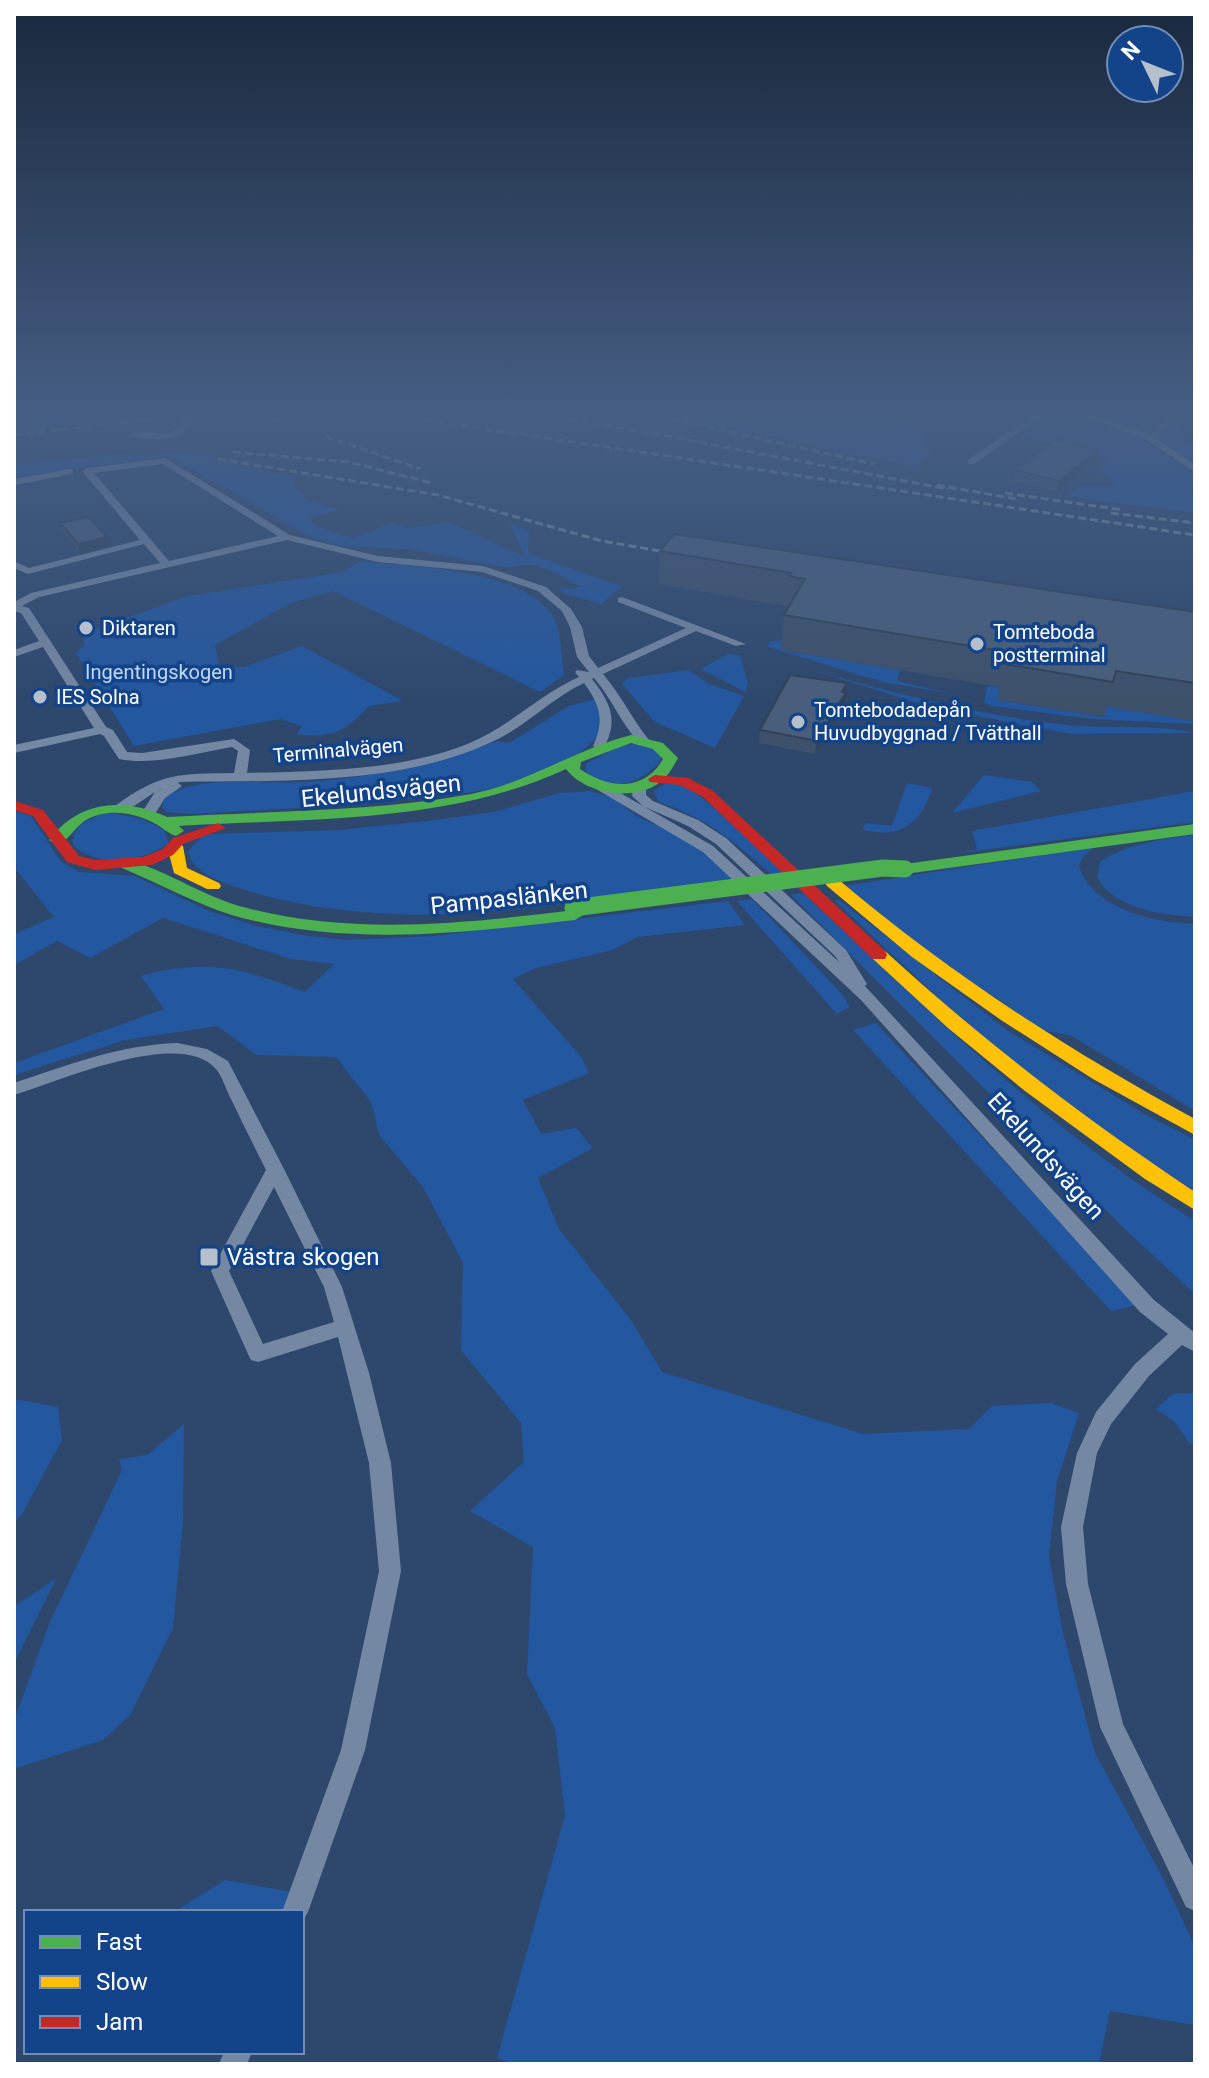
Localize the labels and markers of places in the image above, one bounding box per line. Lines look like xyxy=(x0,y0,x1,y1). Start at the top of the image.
place label: Diktaren xyxy=(102,616,176,640)
marker: Diktaren xyxy=(77,619,95,637)
place label: Tomteboda postterminal xyxy=(993,620,1106,667)
marker: Tomteboda postterminal xyxy=(968,635,986,653)
place label: IES Solna xyxy=(56,685,140,709)
marker: IES Solna xyxy=(31,688,49,706)
place label: Tomtebodadepån Huvudbyggnad / Tvätthall xyxy=(814,698,1042,745)
marker: Tomtebodadepån Huvudbyggnad / Tvätthall xyxy=(789,713,807,731)
place label: Västra skogen xyxy=(227,1243,379,1271)
marker: Västra skogen xyxy=(198,1246,220,1268)

